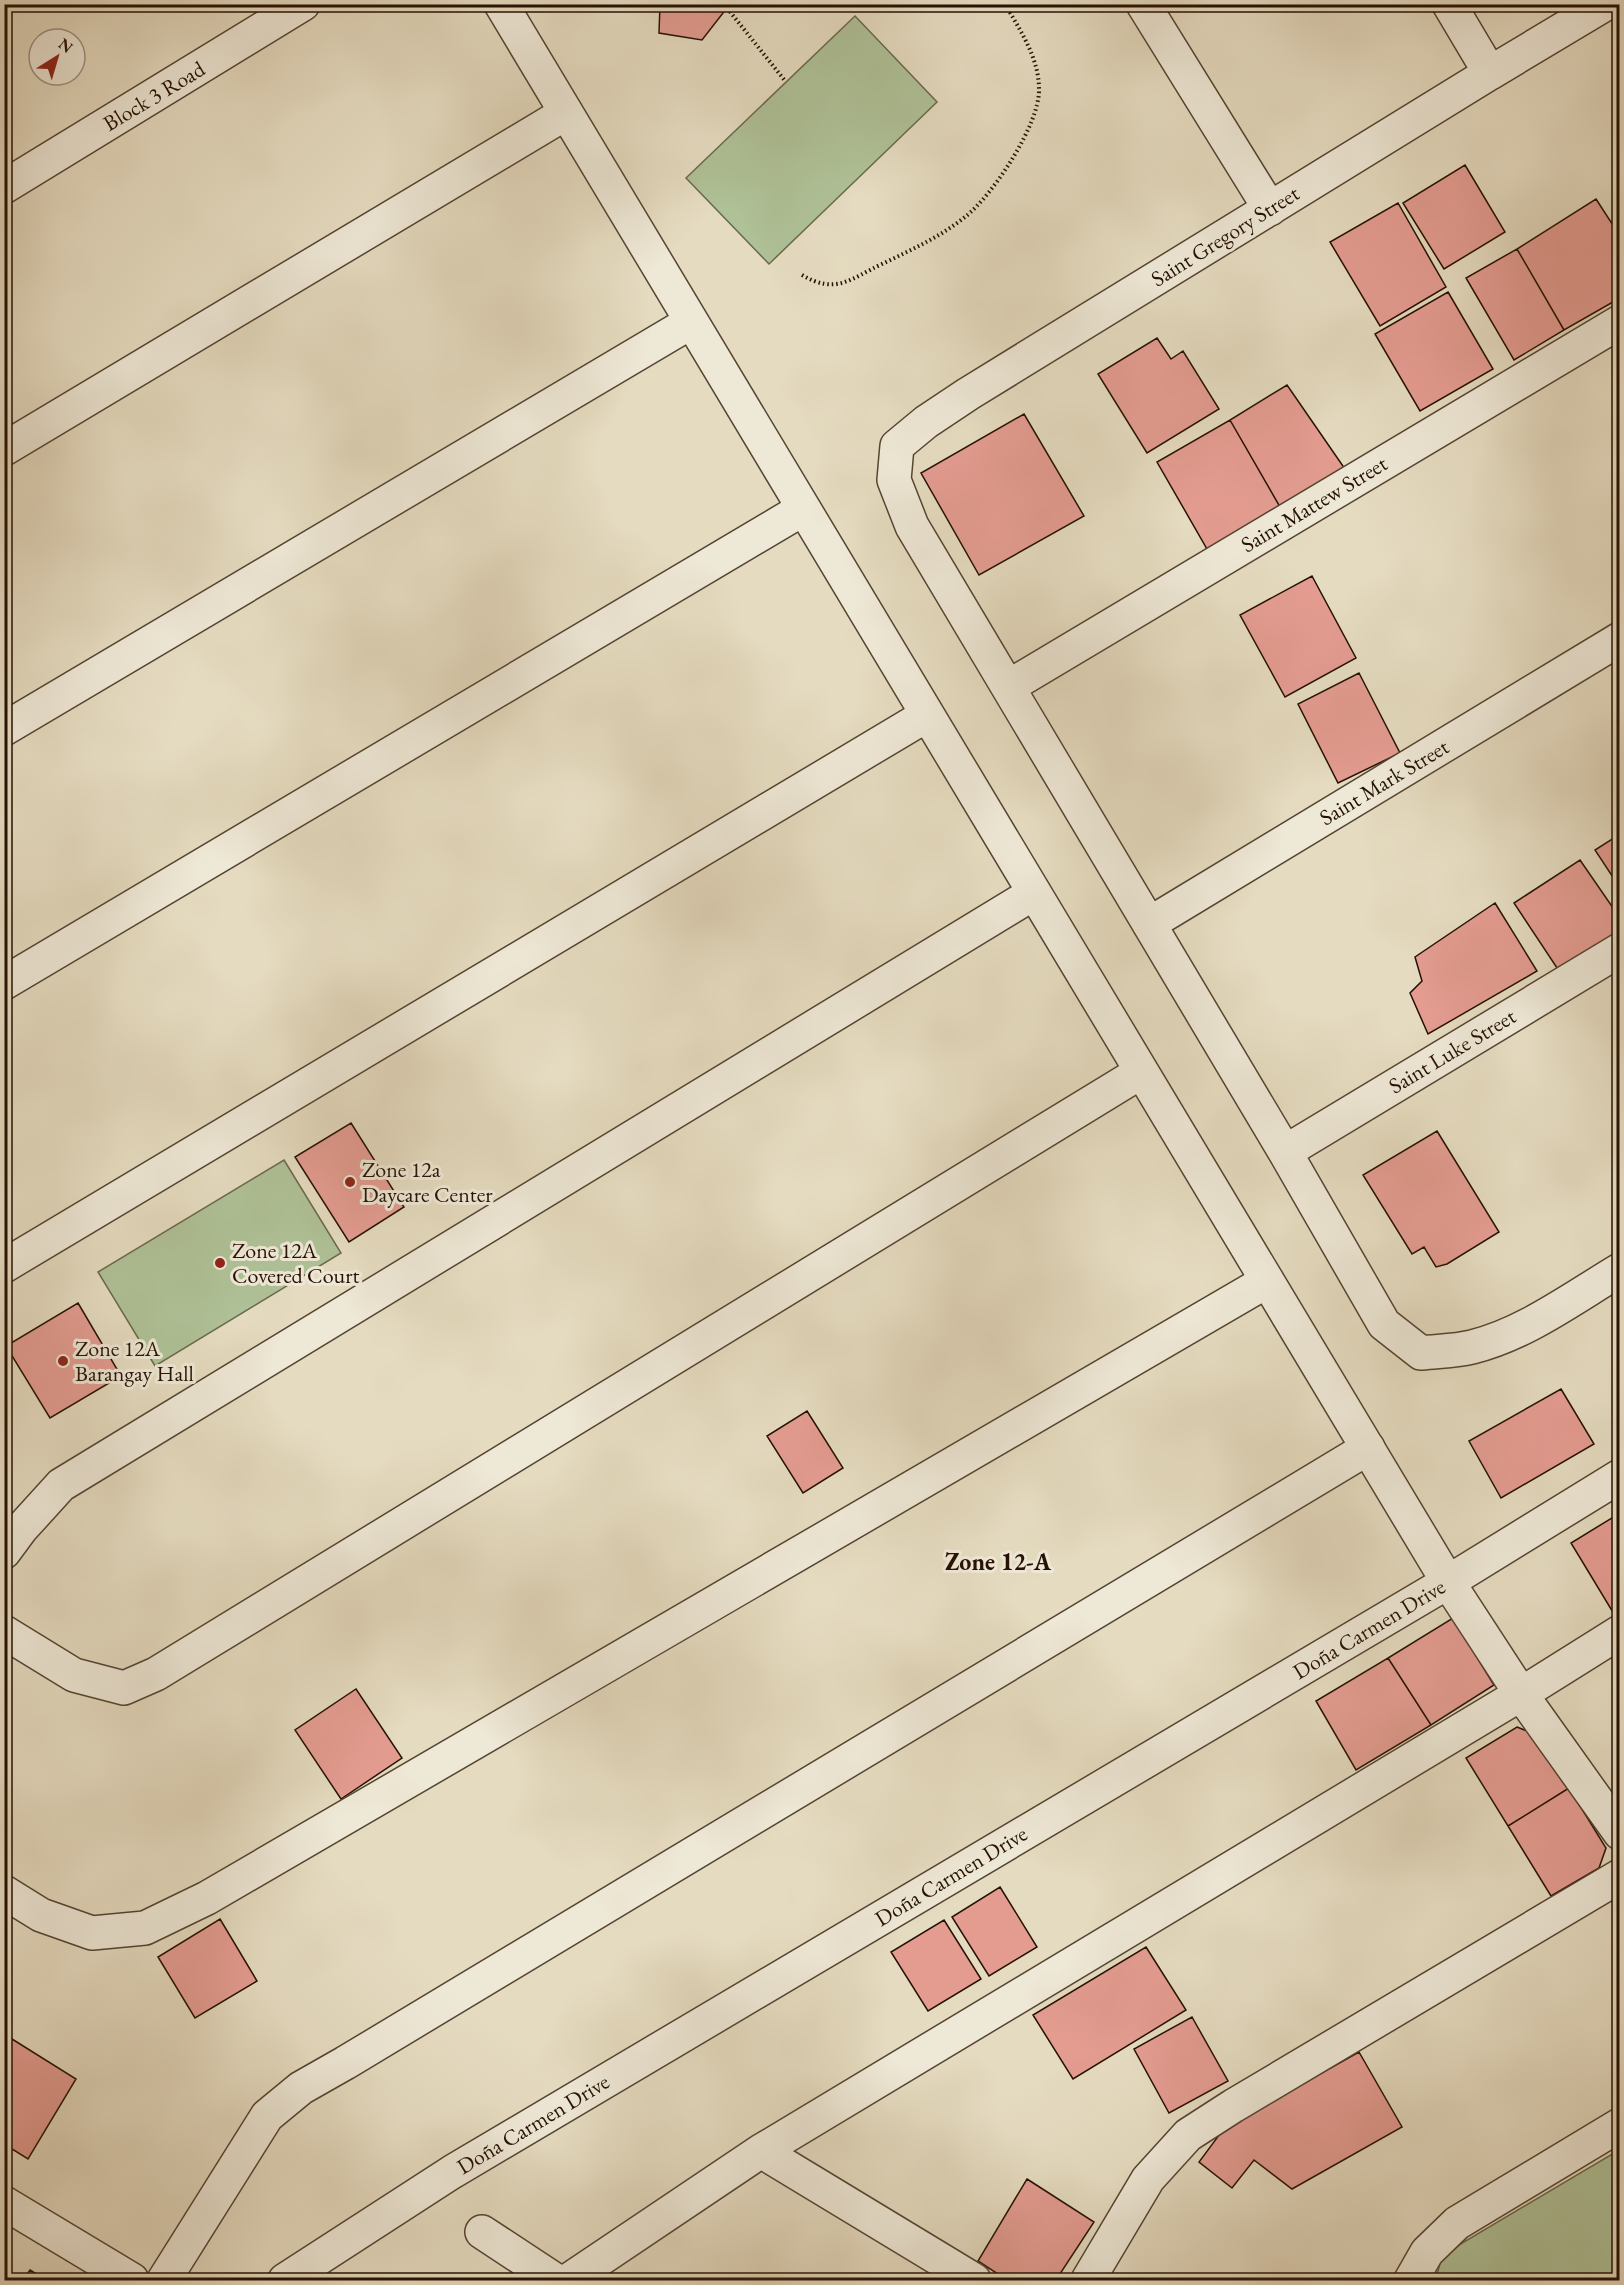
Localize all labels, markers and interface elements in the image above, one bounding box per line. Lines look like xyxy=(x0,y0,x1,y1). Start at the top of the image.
north arrow xyxy=(27,27,87,87)
text: N xyxy=(54,33,77,58)
street label: Block 3 Road xyxy=(98,54,211,138)
street label: Saint Gregory Street xyxy=(1145,179,1305,293)
street label: Saint Mattew Street xyxy=(1236,449,1393,559)
street label: Saint Mark Street xyxy=(1314,732,1454,832)
street label: Saint Luke Street xyxy=(1383,1002,1521,1100)
place label: Zone 12a Daycare Center xyxy=(362,1155,493,1209)
marker: Zone 12a Daycare Center xyxy=(343,1175,357,1189)
place label: Zone 12A Covered Court xyxy=(232,1236,360,1290)
marker: Zone 12A Covered Court xyxy=(213,1256,227,1270)
place label: Zone 12A Barangay Hall xyxy=(75,1334,194,1388)
marker: Zone 12A Barangay Hall xyxy=(56,1354,70,1368)
district label: Zone 12-A xyxy=(945,1546,1052,1577)
street label: Doña Carmen Drive xyxy=(1288,1572,1451,1686)
street label: Doña Carmen Drive xyxy=(870,1819,1033,1933)
street label: Doña Carmen Drive xyxy=(452,2067,615,2181)

